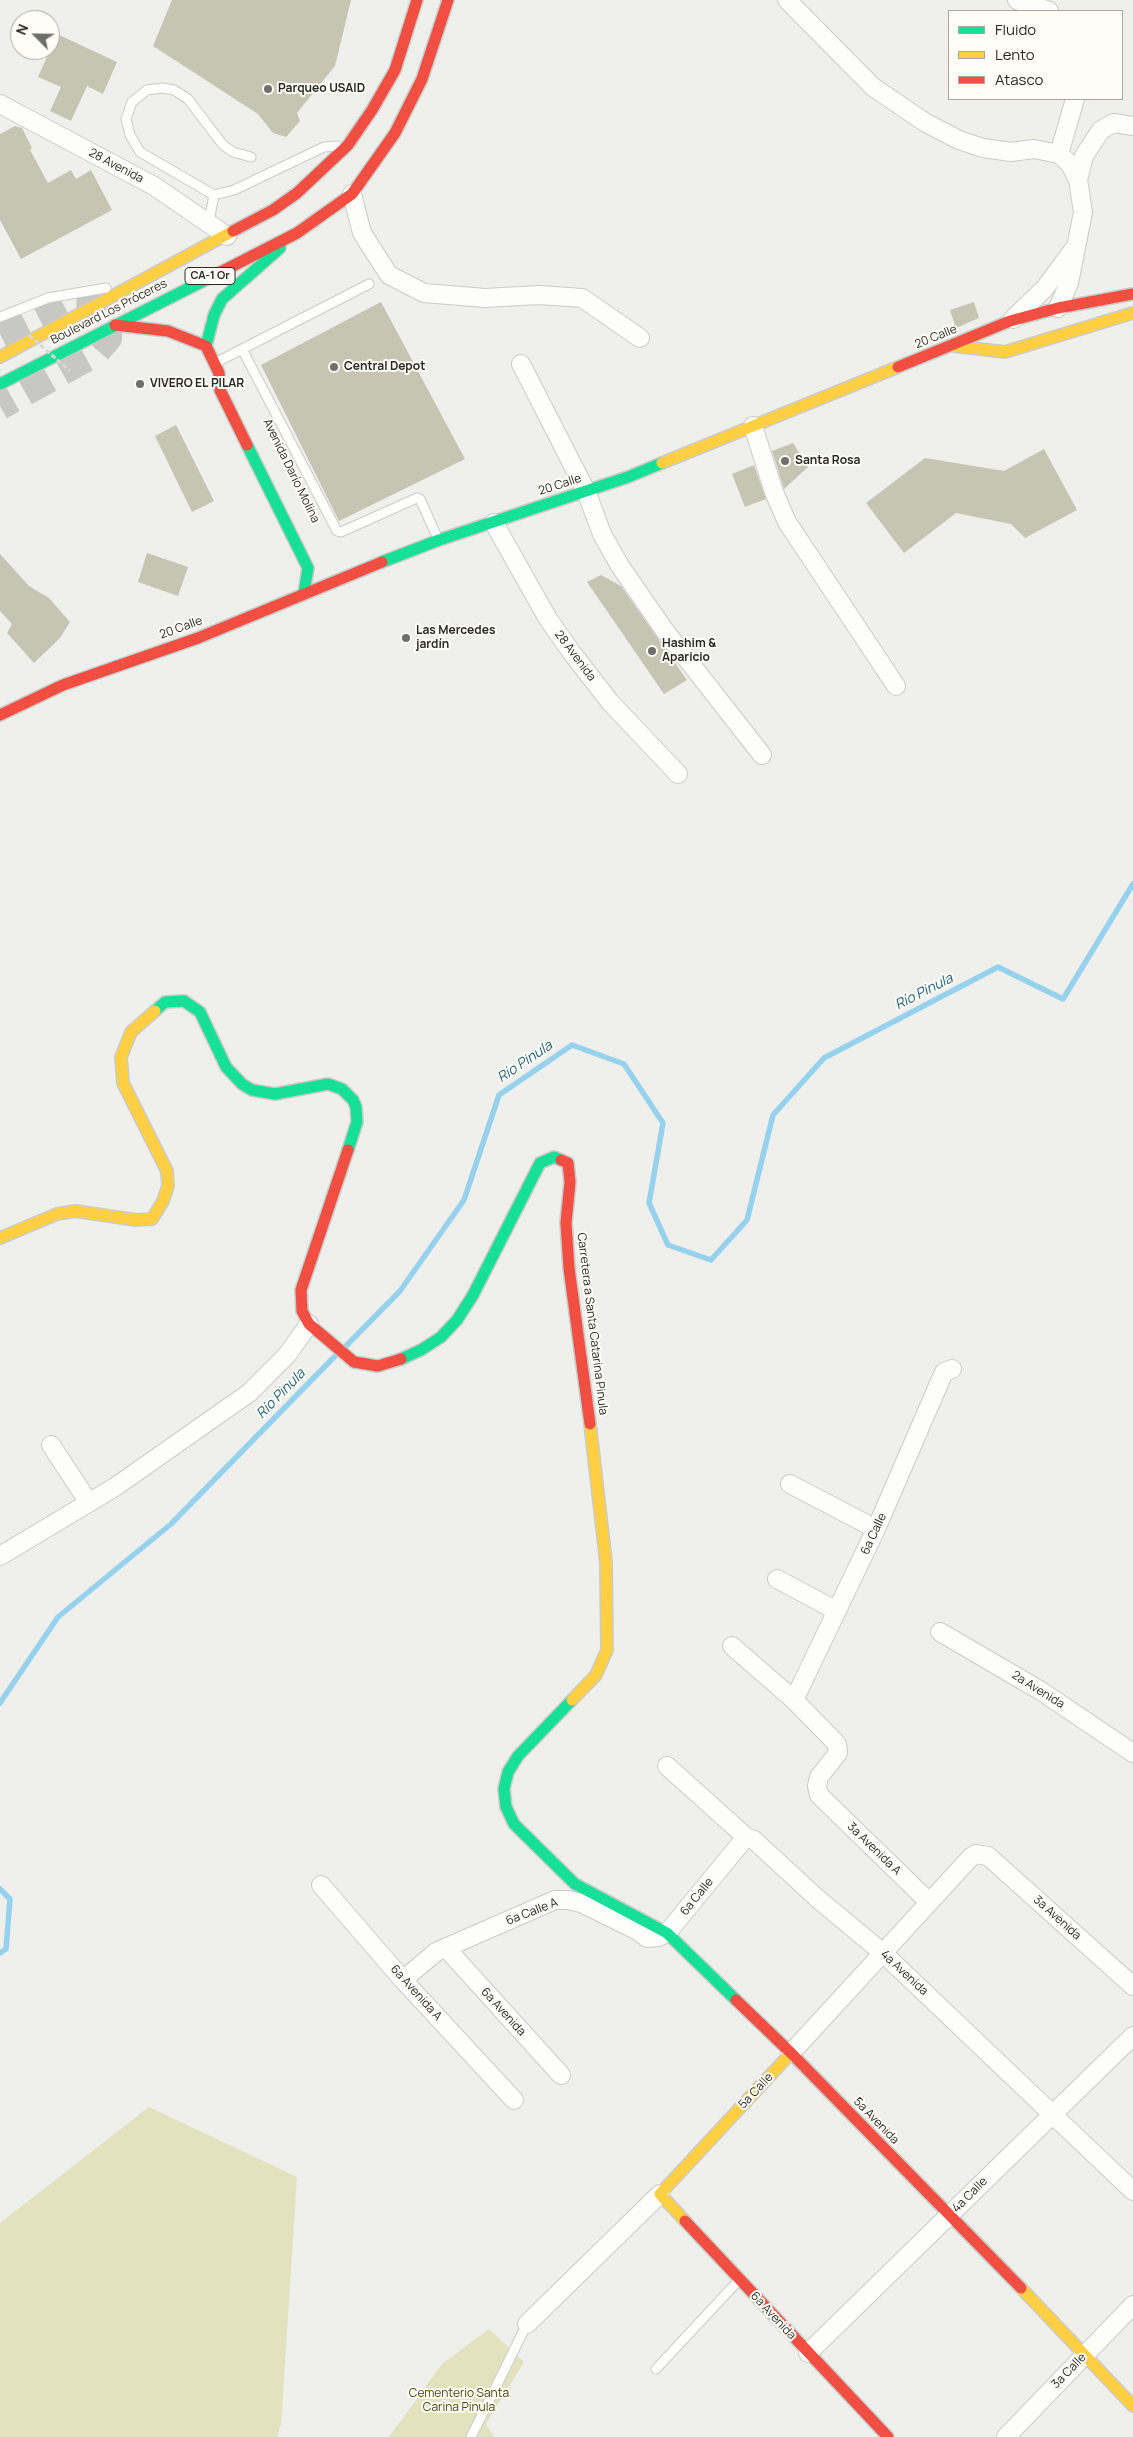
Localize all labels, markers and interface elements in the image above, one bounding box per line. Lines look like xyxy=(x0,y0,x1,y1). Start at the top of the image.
north arrow xyxy=(10,10,60,60)
legend xyxy=(948,10,1123,100)
text: Fluido xyxy=(995,19,1036,40)
text: N xyxy=(11,21,32,38)
text: Lento xyxy=(995,44,1035,65)
text: Atasco xyxy=(995,69,1043,90)
place label: Parqueo USAID xyxy=(278,82,365,96)
marker: Parqueo USAID xyxy=(262,83,274,95)
street label: 28 Avenida xyxy=(86,146,146,186)
road number: CA-1 Or xyxy=(185,268,235,284)
street label: Boulevard Los Próceres xyxy=(48,276,170,348)
street label: 20 Calle xyxy=(913,322,959,352)
place label: Central Depot xyxy=(344,360,425,374)
marker: Central Depot xyxy=(328,361,340,373)
place label: VIVERO EL PILAR xyxy=(150,377,244,391)
marker: VIVERO EL PILAR xyxy=(134,378,146,390)
street label: Avenida Darío Molina xyxy=(260,417,322,525)
place label: Santa Rosa xyxy=(795,454,860,468)
marker: Santa Rosa xyxy=(779,455,791,467)
street label: 20 Calle xyxy=(537,471,583,499)
street label: 20 Calle xyxy=(158,614,204,642)
place label: Las Mercedes jardín xyxy=(416,624,495,652)
street label: 28 Avenida xyxy=(551,628,599,684)
marker: Las Mercedes jardín xyxy=(400,632,412,644)
place label: Hashim & Aparicio xyxy=(662,637,716,665)
marker: Hashim & Aparicio xyxy=(646,645,658,657)
water label: Río Pinula xyxy=(892,970,956,1014)
water label: Río Pinula xyxy=(494,1038,556,1086)
street label: Carretera a Santa Catarina Pinula xyxy=(574,1232,610,1416)
water label: Río Pinula xyxy=(253,1366,309,1422)
street label: 6a Calle xyxy=(858,1511,890,1557)
street label: 2a Avenida xyxy=(1009,1668,1067,1712)
street label: 3a Avenida A xyxy=(844,1820,904,1878)
street label: 6a Calle xyxy=(677,1875,717,1919)
street label: 3a Avenida xyxy=(1030,1893,1084,1943)
street label: 6a Calle A xyxy=(504,1896,560,1928)
street label: 4a Avenida xyxy=(877,1947,931,1999)
street label: 6a Avenida A xyxy=(387,1962,445,2024)
street label: 6a Avenida xyxy=(478,1985,528,2039)
street label: 5a Calle xyxy=(736,2070,776,2112)
street label: 5a Avenida xyxy=(850,2095,902,2147)
street label: 4a Calle xyxy=(949,2174,991,2216)
street label: 6a Avenida xyxy=(747,2289,799,2343)
street label: 3a Calle xyxy=(1049,2350,1089,2392)
park label: Cementerio Santa Carina Pinula xyxy=(409,2387,509,2415)

